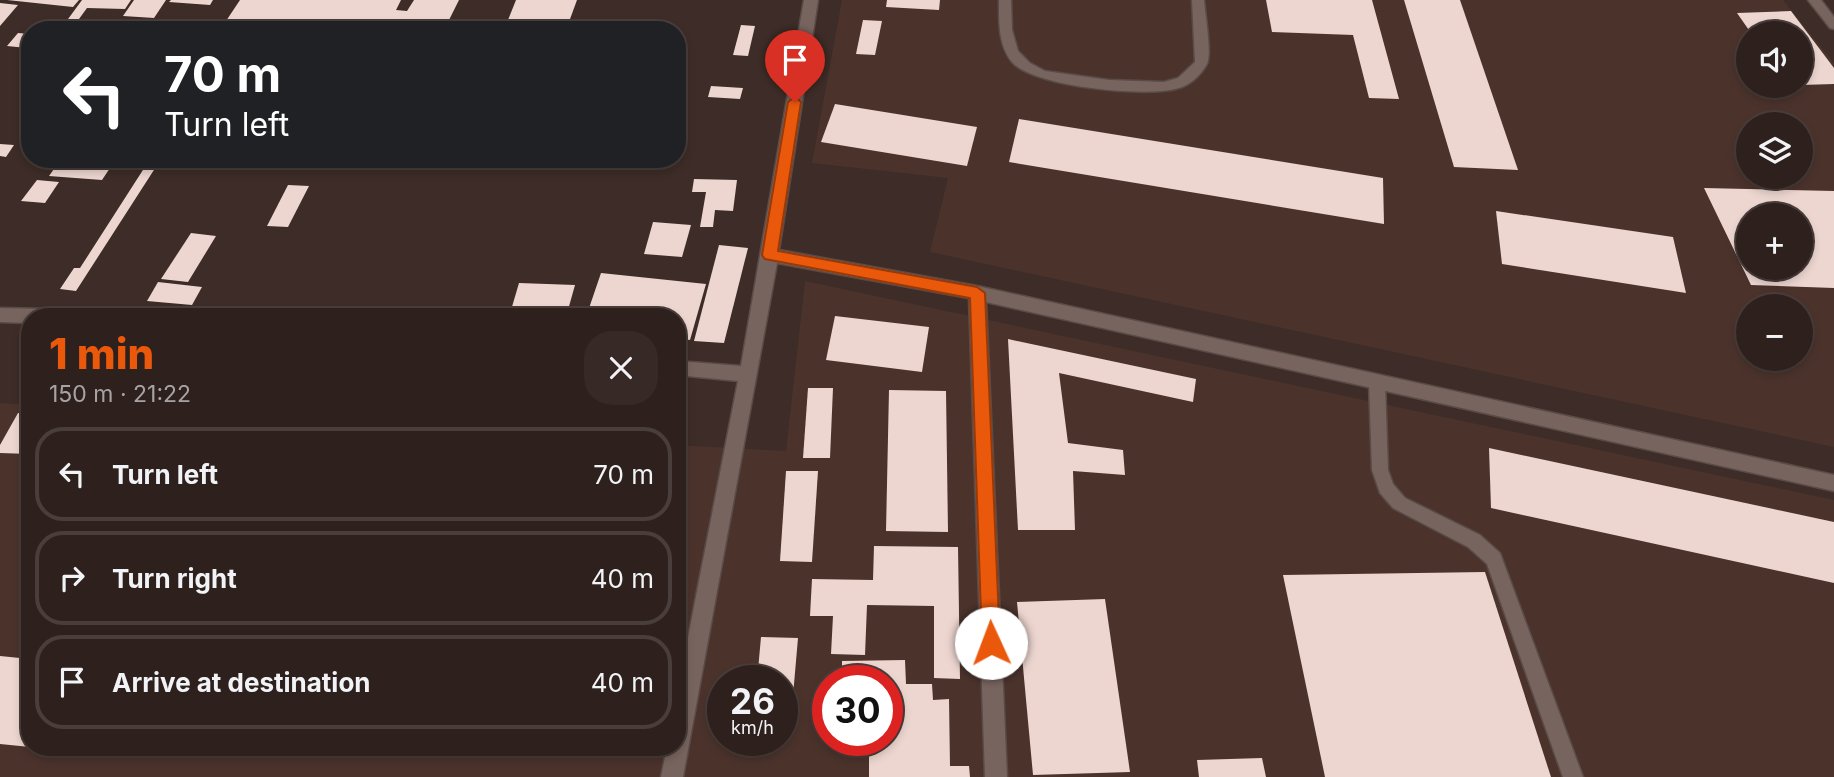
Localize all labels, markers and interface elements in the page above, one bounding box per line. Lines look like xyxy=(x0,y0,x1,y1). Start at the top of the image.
map controls xyxy=(1736,21,1813,371)
button: sound xyxy=(1736,21,1813,98)
pin xyxy=(765,30,825,102)
icon: arrive xyxy=(776,41,814,79)
text: 70 m xyxy=(164,45,281,104)
icon: left xyxy=(49,49,140,140)
text: Turn left xyxy=(164,105,289,144)
button: layers xyxy=(1736,112,1813,189)
button: + xyxy=(1736,203,1813,280)
button: − xyxy=(1736,294,1813,371)
text: 1 min xyxy=(49,328,154,379)
button: close xyxy=(584,331,658,405)
text: 150 m · 21:22 xyxy=(49,380,191,408)
icon: left xyxy=(53,455,91,493)
text: Turn left xyxy=(112,459,218,490)
text: 70 m xyxy=(593,459,654,490)
icon: right xyxy=(53,559,91,597)
text: Turn right xyxy=(112,563,237,594)
text: 40 m xyxy=(591,563,654,594)
position arrow xyxy=(954,606,1028,680)
icon: arrive xyxy=(53,663,91,701)
speed limit sign: 30 xyxy=(812,665,903,756)
text: Arrive at destination xyxy=(112,667,371,698)
text: 40 m xyxy=(591,667,654,698)
text: 26 xyxy=(730,680,775,722)
text: km/h xyxy=(731,717,774,738)

